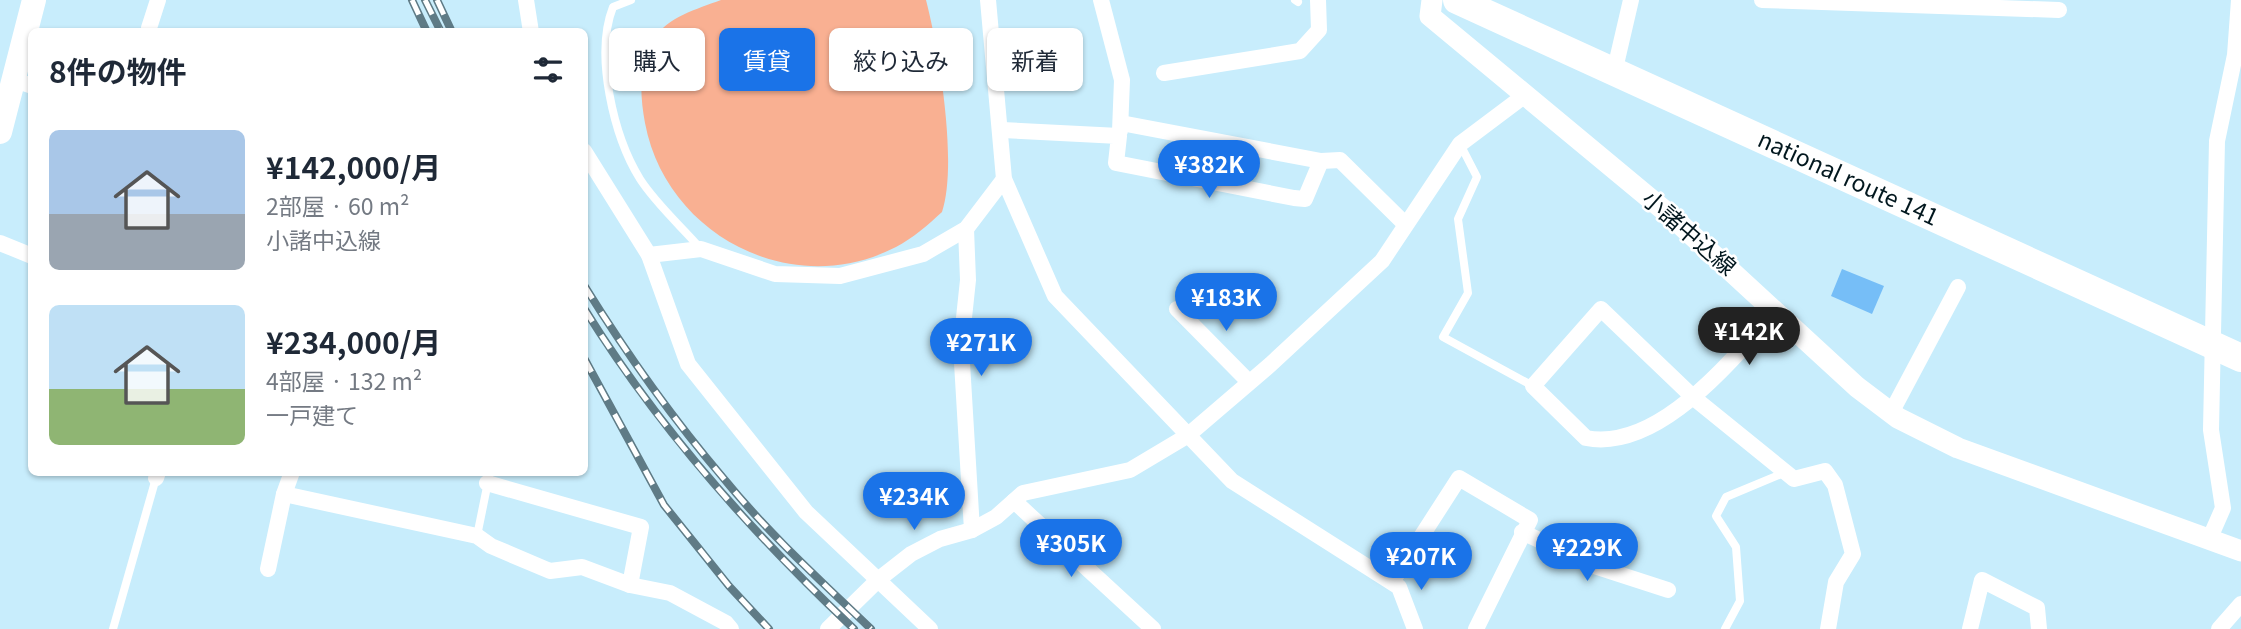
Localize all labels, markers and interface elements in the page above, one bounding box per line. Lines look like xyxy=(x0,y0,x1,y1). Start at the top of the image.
chip: 購入 xyxy=(609,28,705,91)
chip: 賃貸 xyxy=(719,28,815,91)
chip: 絞り込み xyxy=(829,28,973,91)
chip: 新着 xyxy=(987,28,1083,91)
text: 8件の物件 xyxy=(49,48,187,92)
icon: filters xyxy=(529,51,567,89)
street label: national route 141 xyxy=(1753,121,1945,233)
pin: ¥382K xyxy=(1160,140,1258,200)
text: ¥142,000/月 xyxy=(266,144,441,188)
text: ¥382K xyxy=(1174,146,1244,180)
icon: home xyxy=(105,158,189,242)
street label: 小諸中込線 xyxy=(1636,181,1745,282)
text: 2部屋 · 60 m² xyxy=(266,188,409,222)
text: 小諸中込線 xyxy=(266,222,381,256)
pin: ¥183K xyxy=(1177,274,1275,333)
text: ¥183K xyxy=(1191,279,1261,313)
pin: ¥142K xyxy=(1700,308,1798,367)
text: ¥142K xyxy=(1714,313,1784,347)
pin: ¥271K xyxy=(932,318,1030,378)
text: ¥234,000/月 xyxy=(266,319,441,363)
text: ¥271K xyxy=(946,324,1016,358)
icon: home xyxy=(105,333,189,417)
text: 4部屋 · 132 m² xyxy=(266,363,422,397)
text: 一戸建て xyxy=(266,397,358,431)
pin: ¥234K xyxy=(865,472,963,532)
text: ¥234K xyxy=(879,478,949,512)
pin: ¥305K xyxy=(1022,520,1120,579)
pin: ¥229K xyxy=(1538,524,1636,583)
text: ¥305K xyxy=(1036,525,1106,559)
text: ¥229K xyxy=(1552,529,1622,563)
pin: ¥207K xyxy=(1372,532,1470,592)
text: ¥207K xyxy=(1386,538,1456,572)

